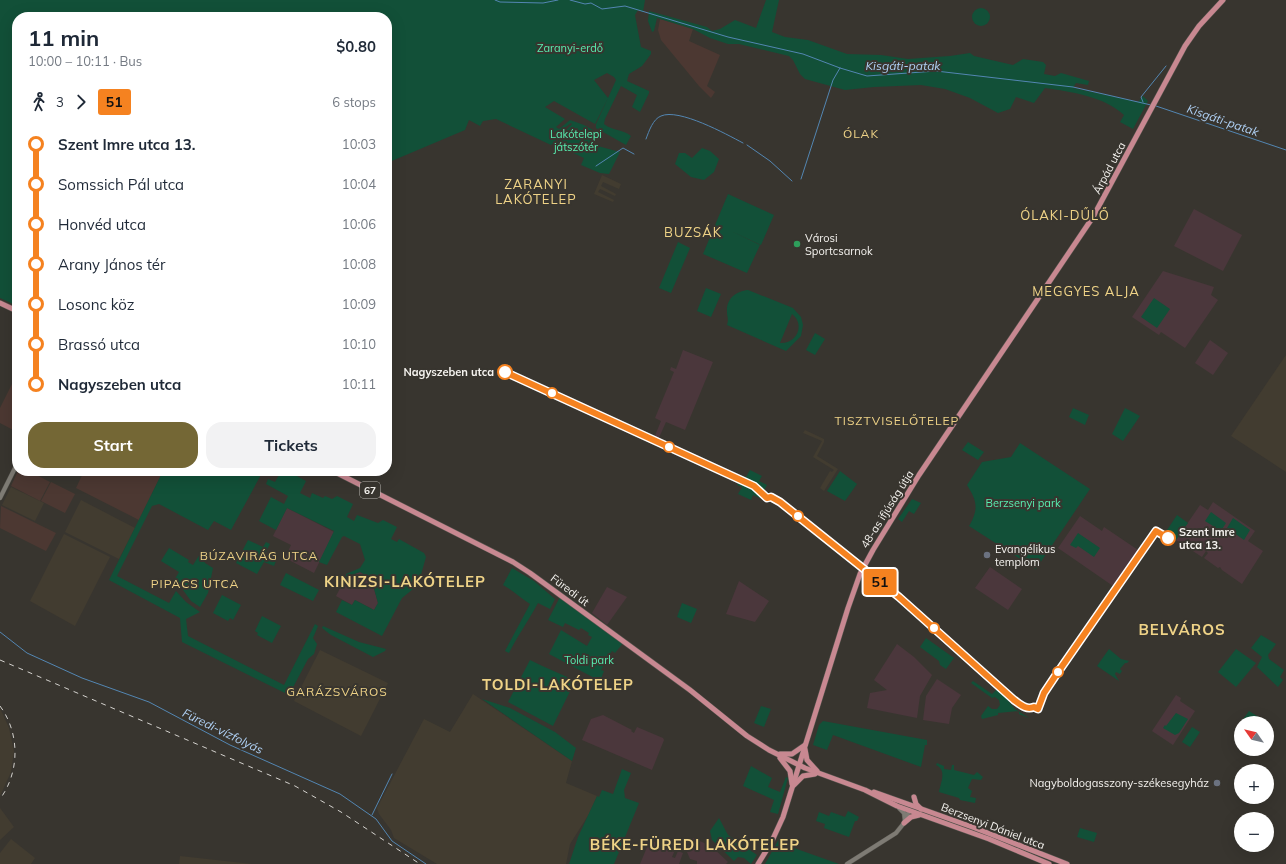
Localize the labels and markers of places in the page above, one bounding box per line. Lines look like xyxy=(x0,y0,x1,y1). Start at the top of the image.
place label: Városi Sportcsarnok xyxy=(805,231,873,258)
marker: Városi Sportcsarnok xyxy=(792,239,802,249)
marker: Nagyszeben utca xyxy=(497,364,513,380)
place label: Nagyszeben utca xyxy=(404,365,494,379)
unlabelled marker xyxy=(546,387,558,399)
unlabelled marker xyxy=(663,441,675,453)
unlabelled marker xyxy=(792,510,804,522)
place label: Szent Imre utca 13. xyxy=(1179,525,1235,552)
marker: Szent Imre utca 13. xyxy=(1160,530,1176,546)
place label: Evangélikus templom xyxy=(995,542,1055,569)
marker: Evangélikus templom xyxy=(982,550,992,560)
unlabelled marker xyxy=(928,622,940,634)
unlabelled marker xyxy=(1052,666,1064,678)
place label: Nagyboldogasszony-székesegyház xyxy=(1029,776,1209,790)
marker: Nagyboldogasszony-székesegyház xyxy=(1212,778,1222,788)

